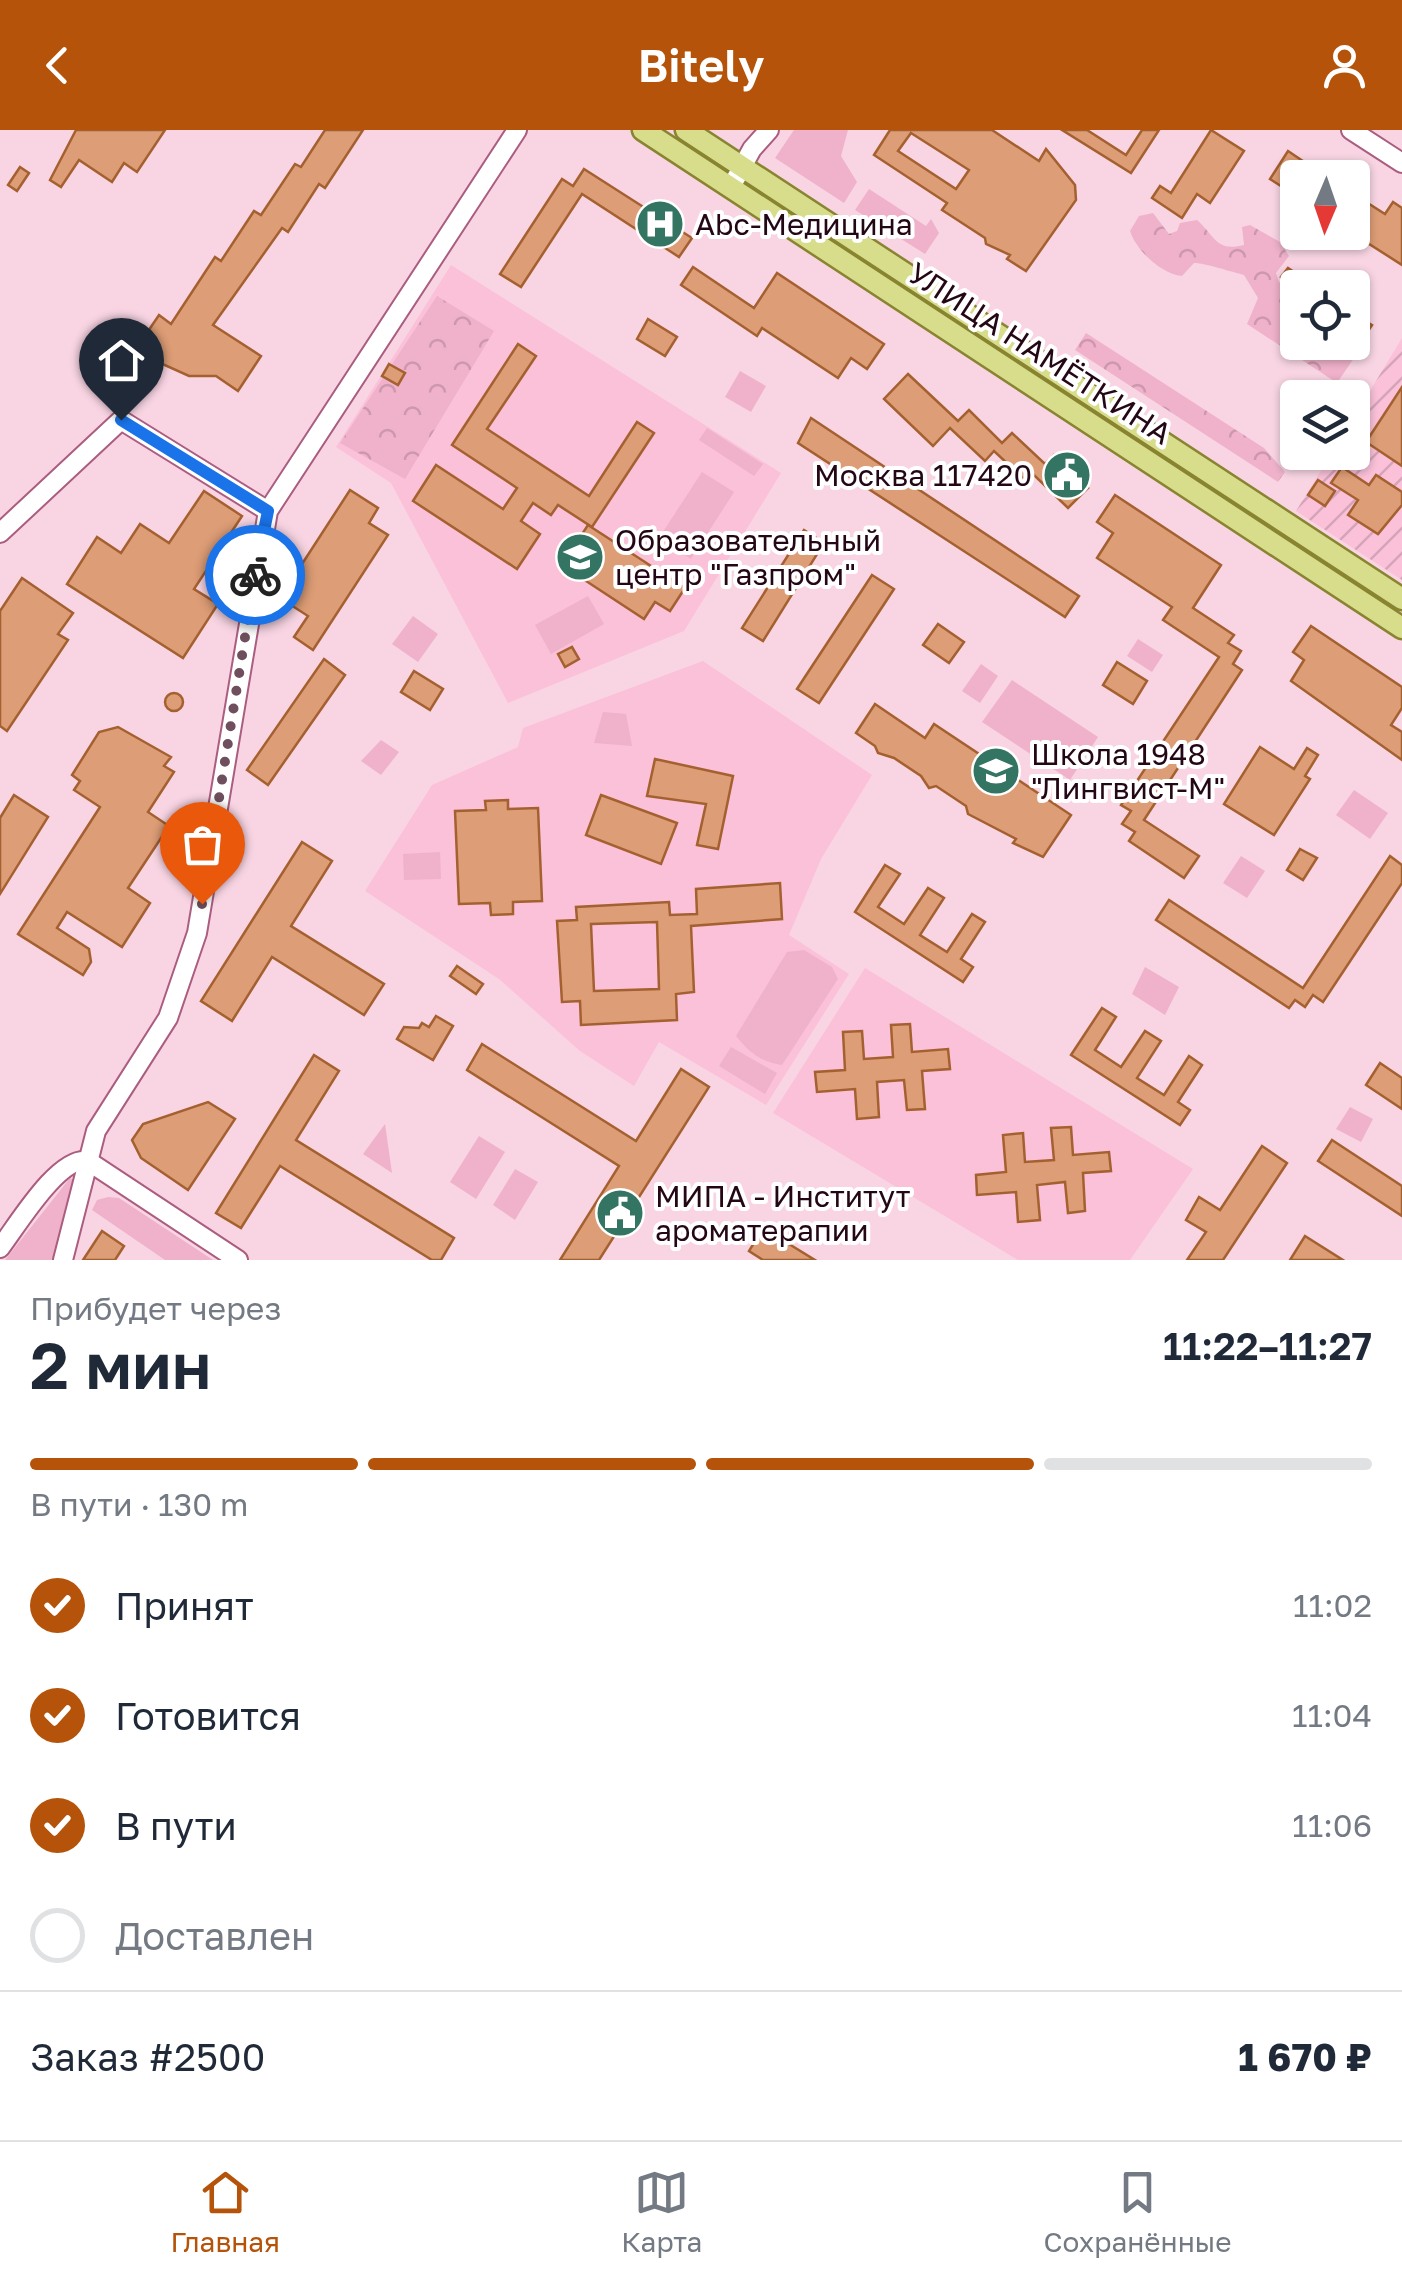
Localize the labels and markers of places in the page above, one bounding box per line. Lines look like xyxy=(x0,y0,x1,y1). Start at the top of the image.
hospital icon: Abc-Медицина xyxy=(634,198,686,250)
place label: Abc-Медицина xyxy=(695,206,913,242)
pin xyxy=(79,318,164,421)
public building icon: Москва 117420 xyxy=(1041,449,1093,501)
place label: Москва 117420 xyxy=(814,457,1032,493)
place label: Образовательный центр "Газпром" xyxy=(615,522,881,592)
school or university icon: Образовательный центр "Газпром" xyxy=(554,531,606,583)
place label: Школа 1948 "Лингвист-М" xyxy=(1031,736,1225,806)
school or university icon: Школа 1948 "Лингвист-М" xyxy=(970,745,1022,797)
pin xyxy=(160,802,245,905)
place label: МИПА - Институт ароматерапии xyxy=(655,1178,911,1248)
public building icon: МИПА - Институт ароматерапии xyxy=(594,1187,646,1239)

